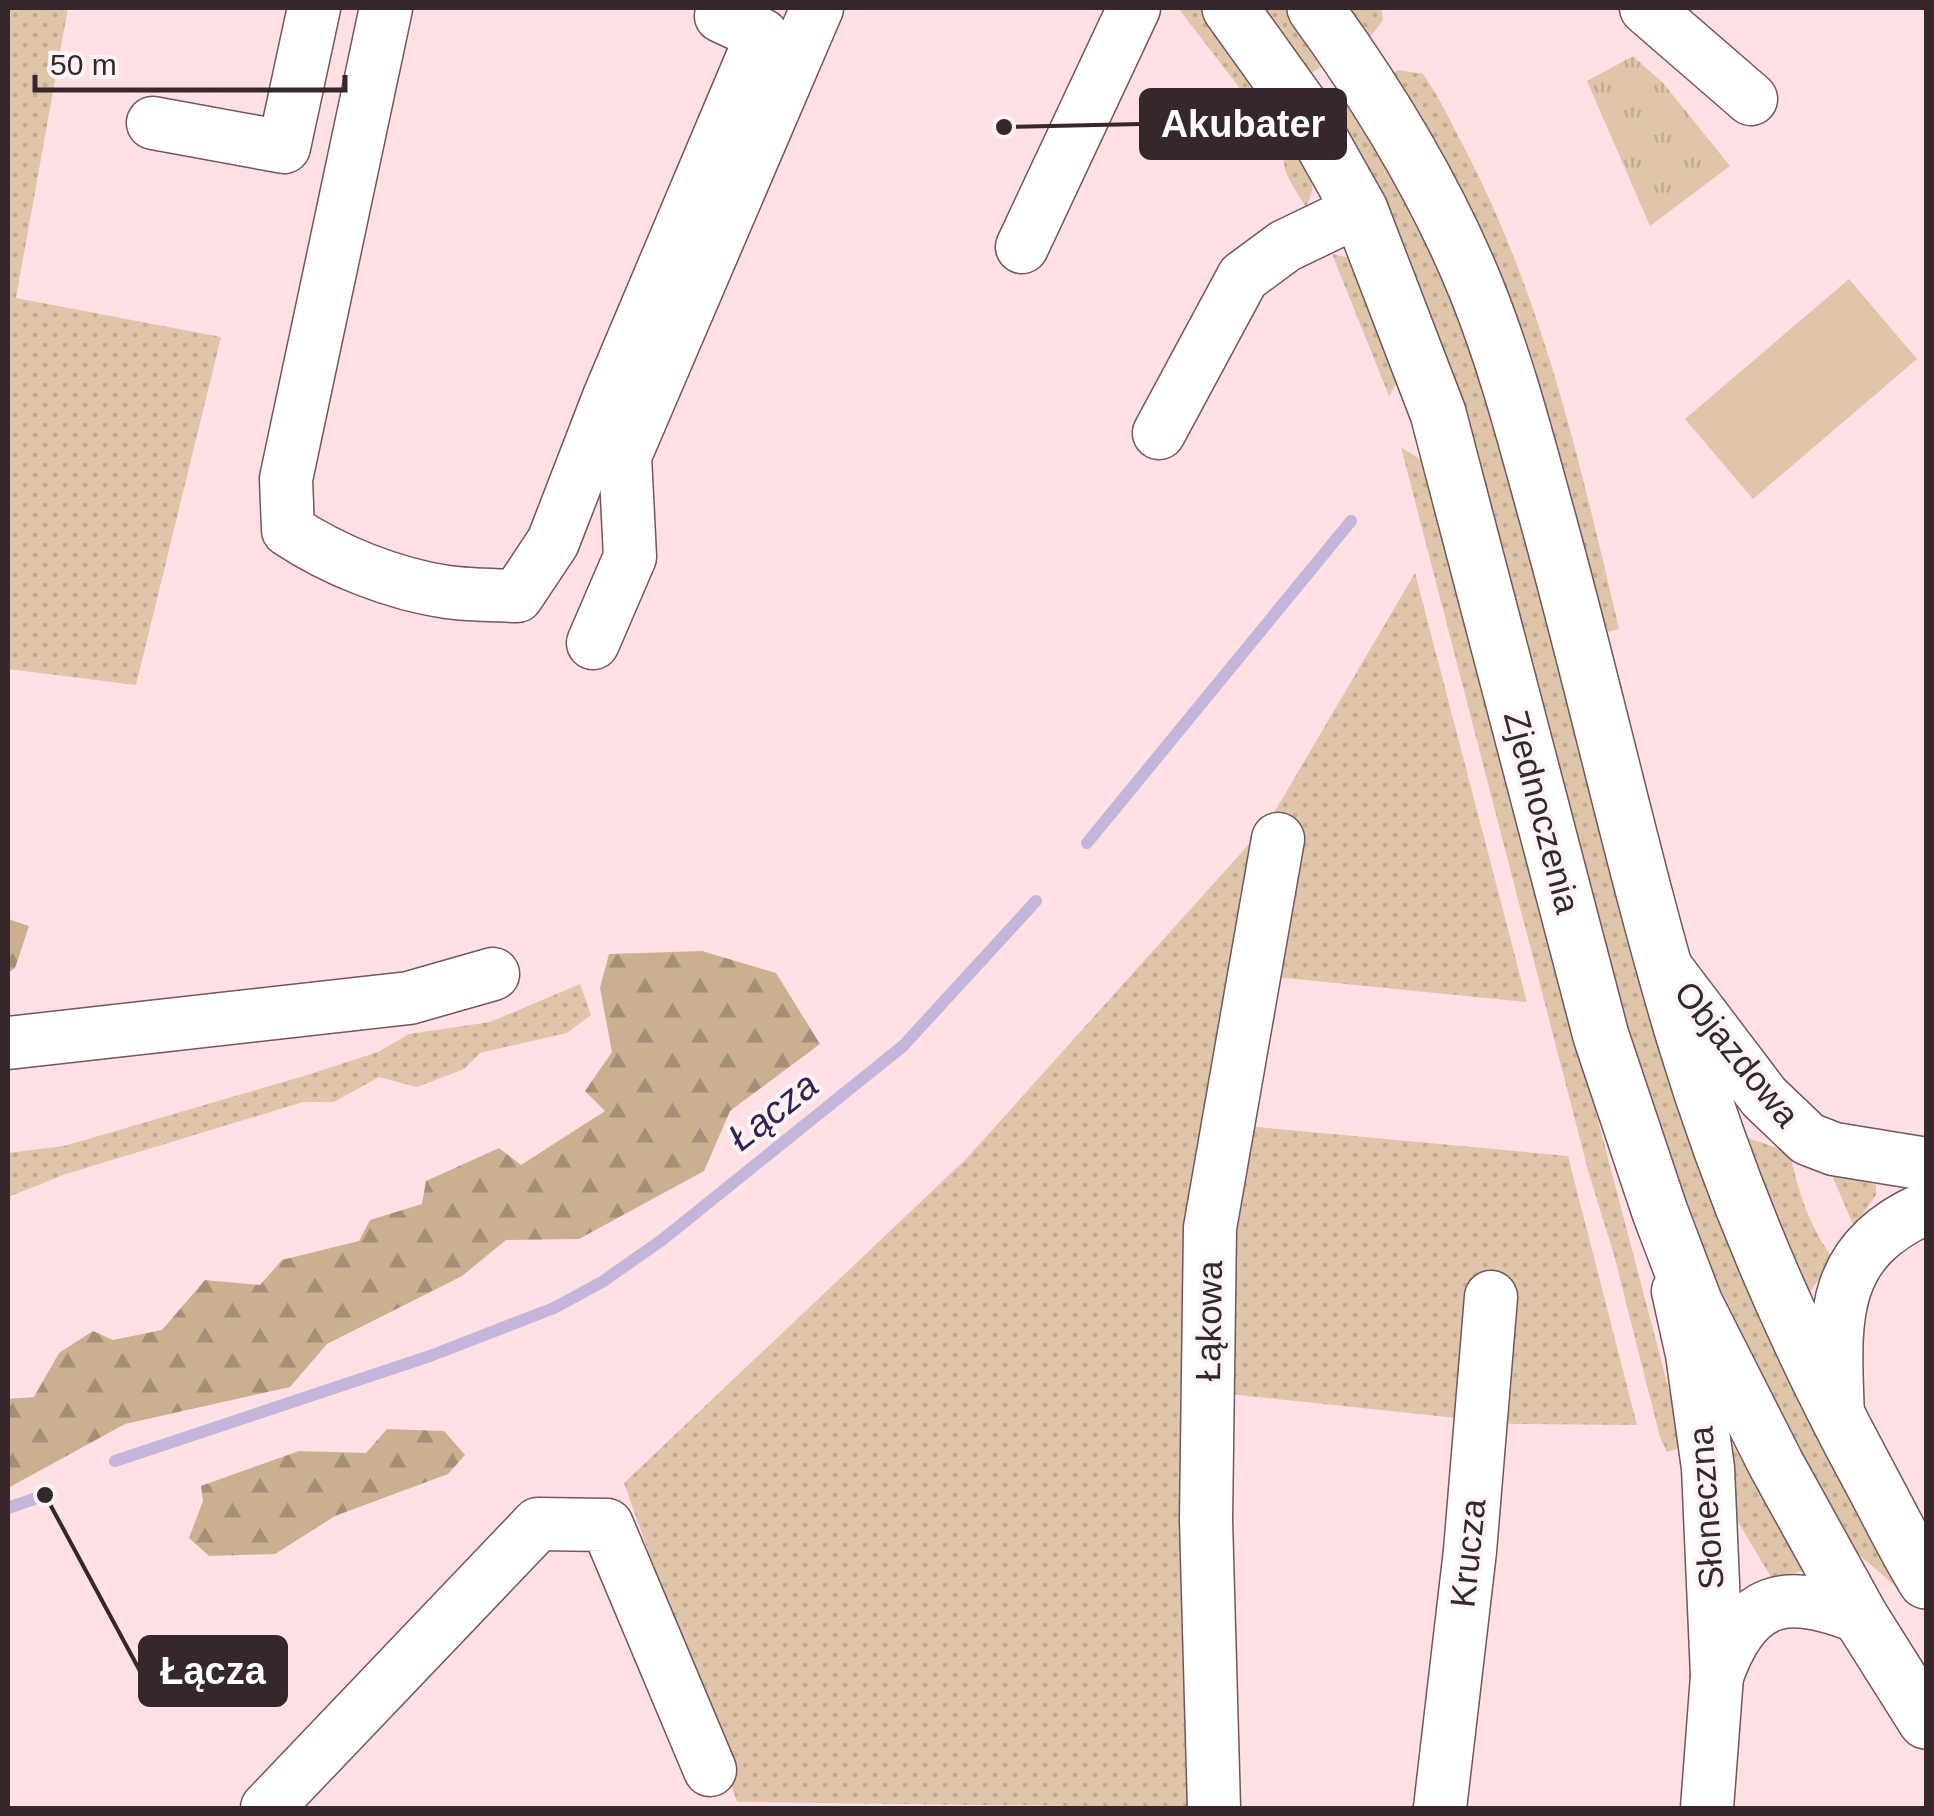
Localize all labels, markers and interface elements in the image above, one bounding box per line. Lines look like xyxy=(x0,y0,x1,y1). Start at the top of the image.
scale bar xyxy=(35,30,345,92)
text: 50 m xyxy=(50,48,117,81)
callout: Akubater xyxy=(1141,90,1345,158)
text: Akubater xyxy=(1161,103,1326,145)
street label: Zjednoczenia xyxy=(1497,706,1588,918)
street label: Objazdowa xyxy=(1667,973,1808,1134)
water label: Łącza xyxy=(720,1063,826,1159)
street label: Łąkowa xyxy=(1188,1260,1229,1382)
street label: Słoneczna xyxy=(1680,1425,1731,1591)
street label: Krucza xyxy=(1442,1496,1493,1609)
callout: Łącza xyxy=(140,1637,286,1705)
text: Łącza xyxy=(160,1650,267,1692)

